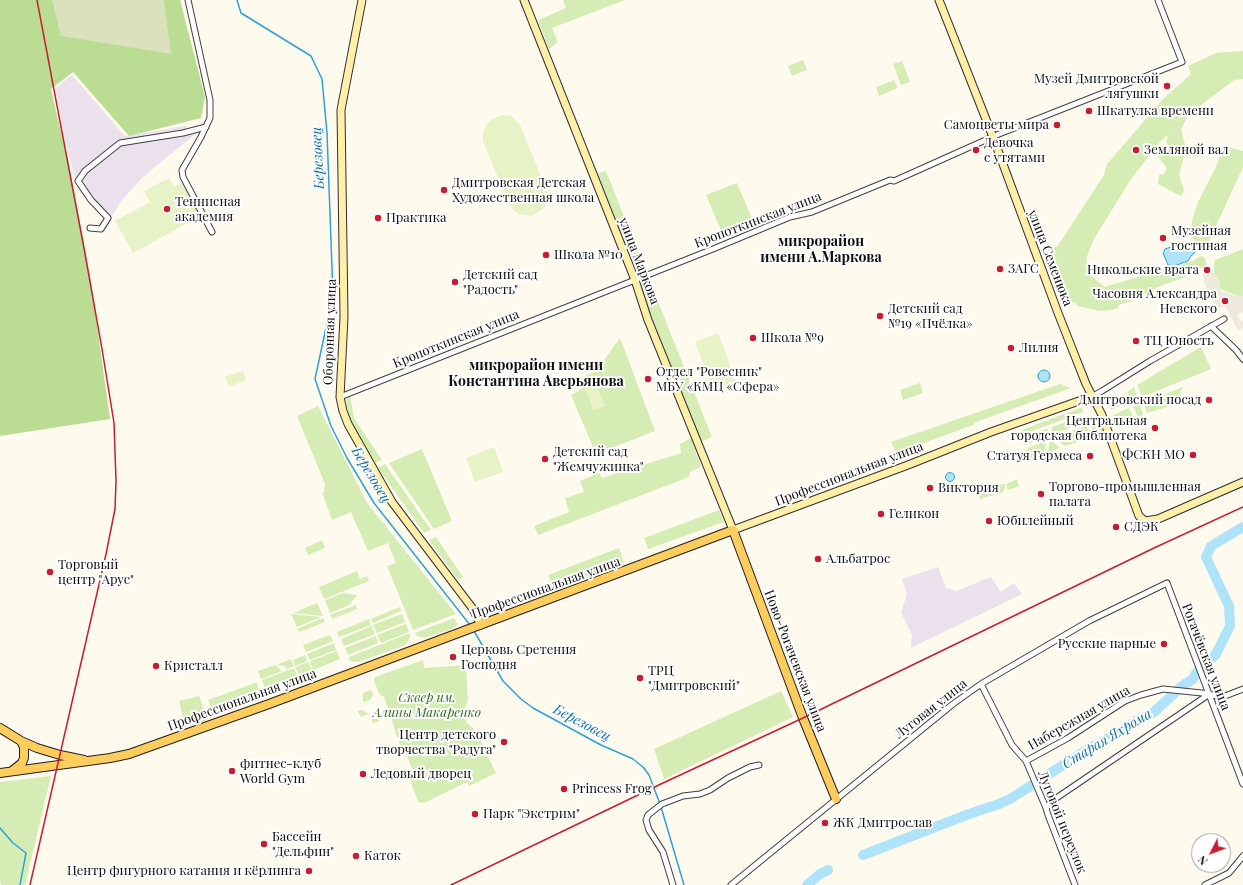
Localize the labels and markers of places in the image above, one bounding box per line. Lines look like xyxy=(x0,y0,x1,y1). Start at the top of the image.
place label: Музей Дмитровской лягушки xyxy=(1034,71,1159,102)
marker: Музей Дмитровской лягушки xyxy=(1162,81,1172,91)
place label: Шкатулка времени xyxy=(1097,103,1214,119)
marker: Шкатулка времени xyxy=(1084,106,1094,116)
place label: Самоцветы мира xyxy=(944,117,1049,133)
marker: Самоцветы мира xyxy=(1052,120,1062,130)
place label: Девочка с утятами xyxy=(984,135,1045,166)
place label: Земляной вал xyxy=(1144,142,1229,158)
marker: Девочка с утятами xyxy=(971,145,981,155)
marker: Земляной вал xyxy=(1131,145,1141,155)
place label: Дмитровская Детская Художественная школа xyxy=(452,175,594,206)
marker: Дмитровская Детская Художественная школа xyxy=(439,185,449,195)
place label: Теннисная академия xyxy=(175,194,241,225)
marker: Теннисная академия xyxy=(162,204,172,214)
place label: Практика xyxy=(386,210,446,226)
marker: Практика xyxy=(373,213,383,223)
place label: Музейная гостиная xyxy=(1171,223,1231,254)
marker: Музейная гостиная xyxy=(1158,233,1168,243)
place label: Школа №10 xyxy=(554,247,623,263)
marker: Школа №10 xyxy=(541,250,551,260)
place label: ЗАГС xyxy=(1008,261,1039,277)
place label: Никольские врата xyxy=(1087,262,1199,278)
marker: ЗАГС xyxy=(995,264,1005,274)
marker: Никольские врата xyxy=(1202,265,1212,275)
place label: Детский сад "Радость" xyxy=(463,267,538,298)
marker: Детский сад "Радость" xyxy=(450,277,460,287)
place label: Часовня Александра Невского xyxy=(1092,286,1217,317)
marker: Часовня Александра Невского xyxy=(1220,296,1230,306)
place label: Детский сад №19 «Пчёлка» xyxy=(888,301,973,332)
marker: Детский сад №19 «Пчёлка» xyxy=(875,311,885,321)
place label: Школа №9 xyxy=(761,330,824,346)
marker: Школа №9 xyxy=(748,333,758,343)
place label: ТЦ Юность xyxy=(1144,333,1214,349)
marker: ТЦ Юность xyxy=(1131,336,1141,346)
place label: Лилия xyxy=(1019,340,1059,356)
marker: Лилия xyxy=(1006,343,1016,353)
place label: Отдел "Ровесник" МБУ «КМЦ «Сфера» xyxy=(656,364,780,395)
marker: Отдел "Ровесник" МБУ «КМЦ «Сфера» xyxy=(643,374,653,384)
place label: Дмитровский посад xyxy=(1079,392,1201,408)
marker: Дмитровский посад xyxy=(1204,395,1214,405)
place label: Центральная городская библиотека xyxy=(1011,413,1147,444)
marker: Центральная городская библиотека xyxy=(1150,423,1160,433)
place label: Детский сад "Жемчужинка" xyxy=(553,444,644,475)
place label: ФСКН МО xyxy=(1122,447,1185,463)
place label: Статуя Гермеса xyxy=(987,448,1082,464)
marker: ФСКН МО xyxy=(1188,450,1198,460)
marker: Статуя Гермеса xyxy=(1085,451,1095,461)
marker: Детский сад "Жемчужинка" xyxy=(540,454,550,464)
place label: Торгово-промышленная палата xyxy=(1049,479,1201,510)
place label: Виктория xyxy=(938,480,999,496)
marker: Виктория xyxy=(925,483,935,493)
marker: Торгово-промышленная палата xyxy=(1036,489,1046,499)
place label: Геликон xyxy=(889,506,939,522)
marker: Геликон xyxy=(876,509,886,519)
place label: Юбилейный xyxy=(997,513,1074,529)
marker: Юбилейный xyxy=(984,516,994,526)
place label: СДЭК xyxy=(1124,519,1159,535)
marker: СДЭК xyxy=(1111,522,1121,532)
place label: Альбатрос xyxy=(826,551,890,567)
marker: Альбатрос xyxy=(813,554,823,564)
place label: Торговый центр "Арус" xyxy=(58,557,134,588)
marker: Торговый центр "Арус" xyxy=(45,567,55,577)
place label: Русские парные xyxy=(1058,636,1156,652)
marker: Русские парные xyxy=(1159,639,1169,649)
place label: Церковь Сретения Господня xyxy=(461,642,576,673)
marker: Церковь Сретения Господня xyxy=(448,652,458,662)
place label: Кристалл xyxy=(164,658,223,674)
marker: Кристалл xyxy=(151,661,161,671)
place label: ТРЦ "Дмитровский" xyxy=(648,663,740,694)
marker: ТРЦ "Дмитровский" xyxy=(635,673,645,683)
place label: Центр детского творчества "Радуга" xyxy=(376,727,496,758)
marker: Центр детского творчества "Радуга" xyxy=(499,737,509,747)
place label: фитнес-клуб World Gym xyxy=(240,756,321,787)
marker: фитнес-клуб World Gym xyxy=(227,766,237,776)
place label: Ледовый дворец xyxy=(371,766,471,782)
marker: Ледовый дворец xyxy=(358,769,368,779)
place label: Princess Frog xyxy=(572,781,652,797)
marker: Princess Frog xyxy=(559,784,569,794)
place label: Парк "Экстрим" xyxy=(483,806,580,822)
marker: Парк "Экстрим" xyxy=(470,809,480,819)
place label: ЖК Дмитрослав xyxy=(833,815,932,831)
marker: ЖК Дмитрослав xyxy=(820,818,830,828)
place label: Бассейн "Дельфин" xyxy=(272,829,334,860)
marker: Бассейн "Дельфин" xyxy=(259,839,269,849)
place label: Каток xyxy=(364,848,401,864)
marker: Каток xyxy=(351,851,361,861)
place label: Центр фигурного катания и кёрлинга xyxy=(67,863,301,879)
marker: Центр фигурного катания и кёрлинга xyxy=(304,866,314,876)

